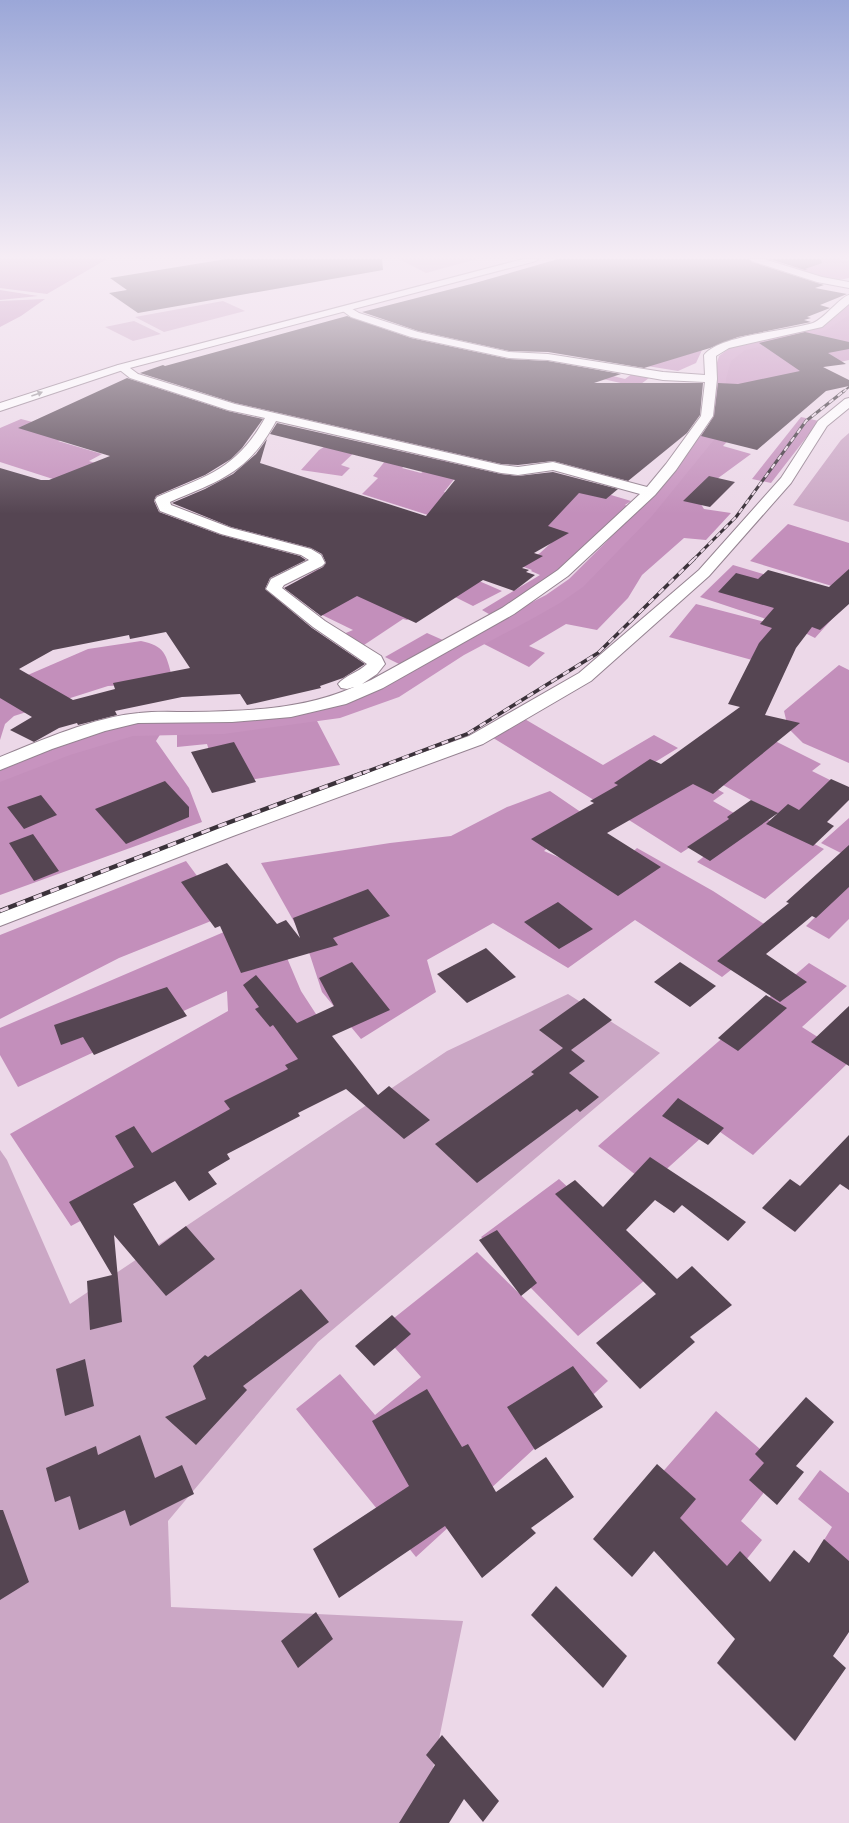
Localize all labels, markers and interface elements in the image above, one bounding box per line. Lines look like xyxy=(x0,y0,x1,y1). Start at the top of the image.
one-way arrow xyxy=(31,390,43,396)

